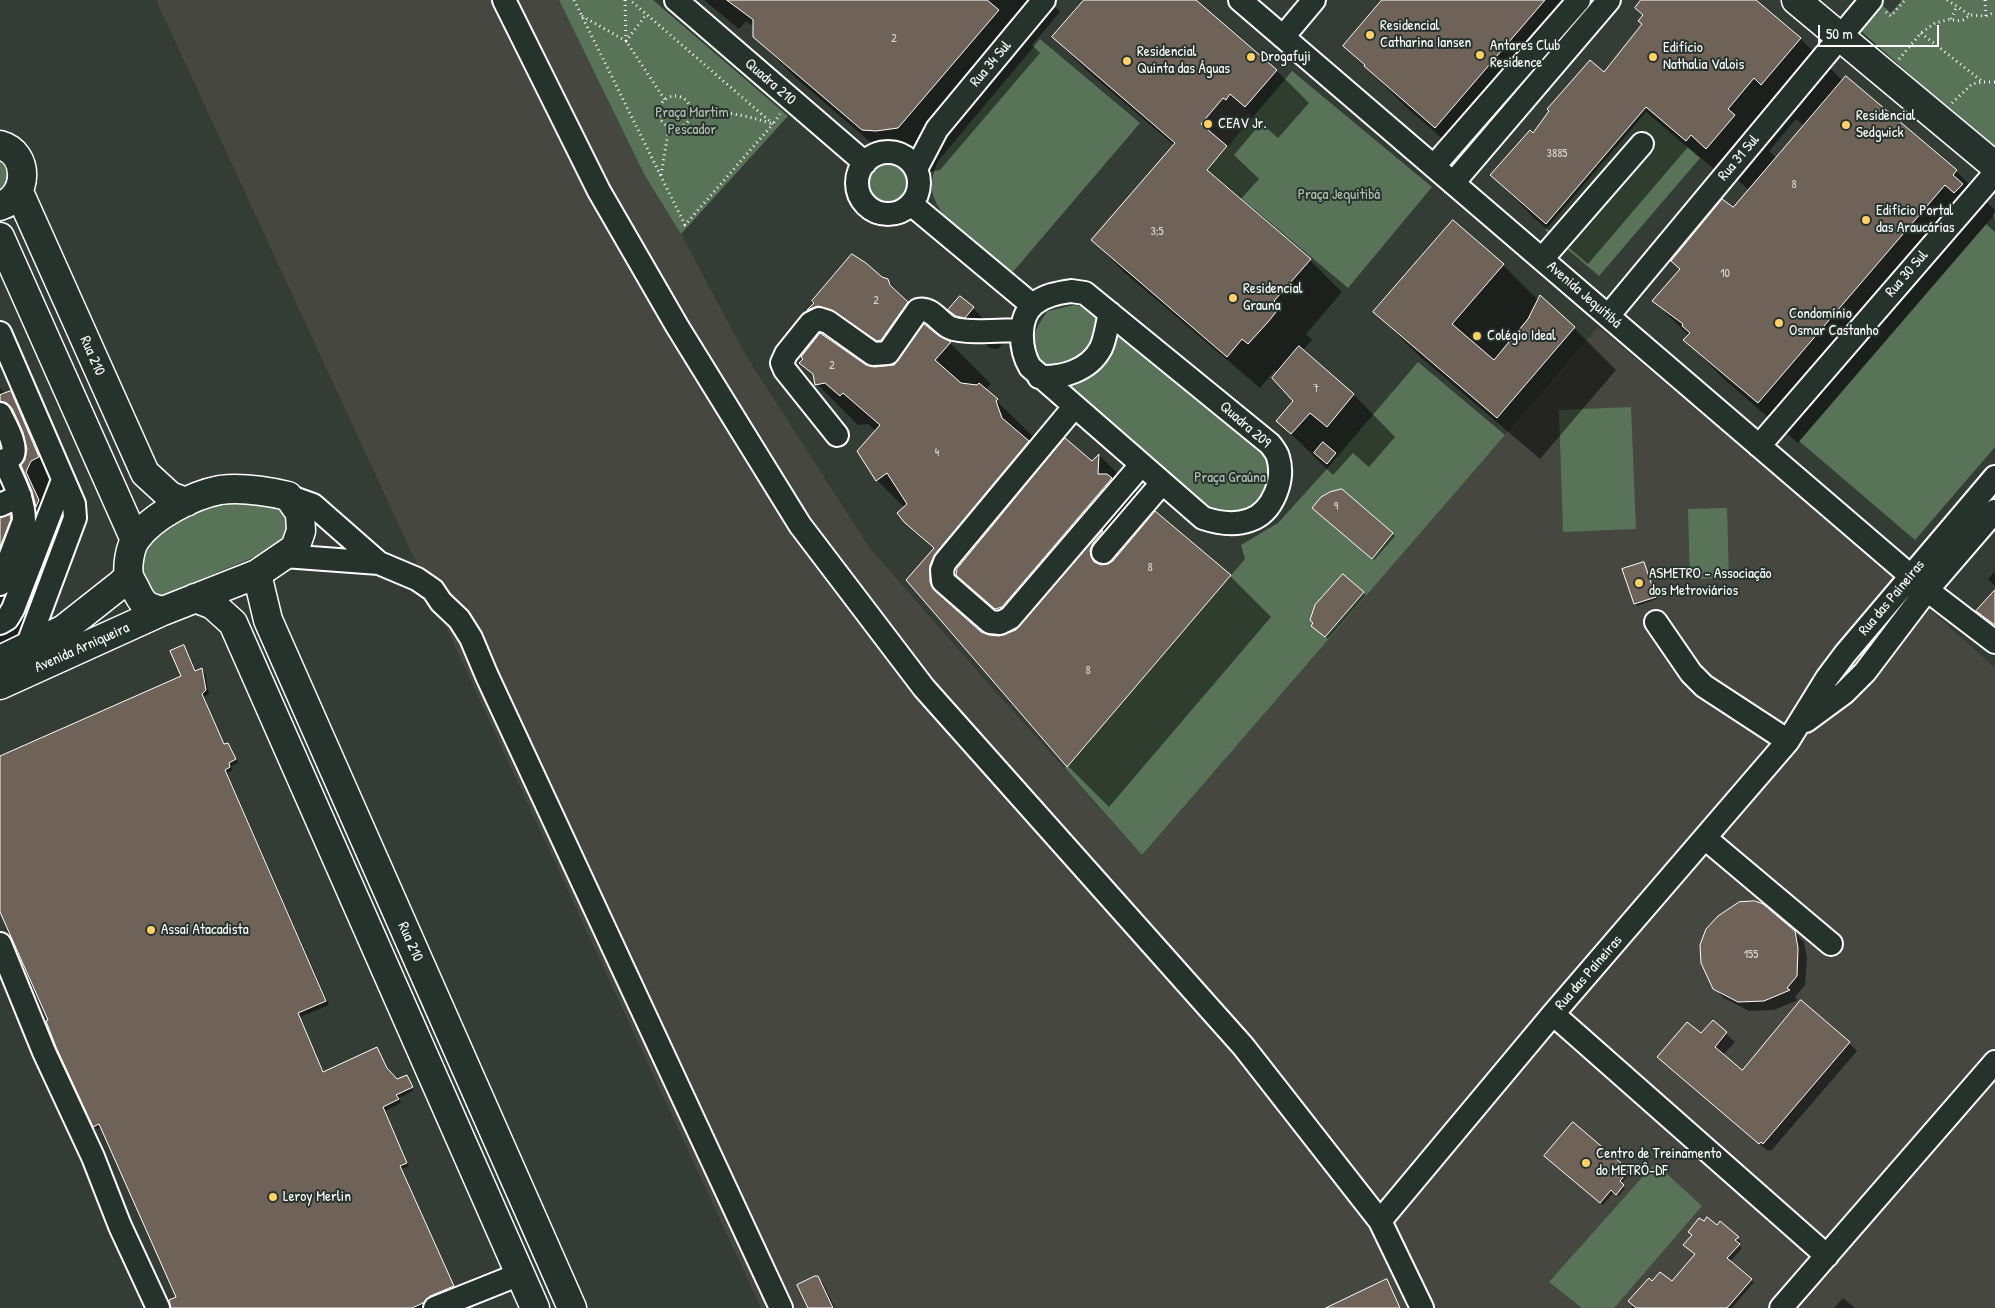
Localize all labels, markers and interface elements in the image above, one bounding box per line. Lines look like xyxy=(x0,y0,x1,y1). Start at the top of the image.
scale bar xyxy=(1820,15,1941,47)
place label: Residencial Catharina Iansen xyxy=(1380,17,1471,52)
text: 50 m xyxy=(1826,23,1853,44)
marker: Residencial Catharina Iansen xyxy=(1364,29,1376,41)
house number: 2 xyxy=(891,32,897,46)
street label: Rua 34 Sul xyxy=(966,37,1016,91)
place label: Antares Club Residence xyxy=(1490,37,1560,72)
place label: Edifício Nathalia Valois xyxy=(1663,39,1744,74)
place label: Residencial Quinta das Águas xyxy=(1137,43,1230,78)
place label: Drogafuji xyxy=(1261,48,1311,66)
marker: Antares Club Residence xyxy=(1474,49,1486,61)
marker: Drogafuji xyxy=(1245,51,1257,63)
marker: Edifício Nathalia Valois xyxy=(1647,51,1659,63)
street label: Quadra 210 xyxy=(741,55,799,109)
marker: Residencial Quinta das Águas xyxy=(1121,55,1133,67)
park label: Praça Martim Pescador xyxy=(655,104,729,139)
place label: Residencial Sedgwick xyxy=(1856,107,1916,142)
place label: CEAV Jr. xyxy=(1218,115,1267,133)
marker: CEAV Jr. xyxy=(1202,118,1214,130)
marker: Residencial Sedgwick xyxy=(1840,119,1852,131)
street label: Rua 31 Sul xyxy=(1715,131,1763,185)
house number: 3885 xyxy=(1547,147,1567,161)
house number: 8 xyxy=(1791,178,1797,192)
park label: Praça Jequitibá xyxy=(1298,186,1380,204)
place label: Edifício Portal das Araucárias xyxy=(1876,202,1954,237)
marker: Edifício Portal das Araucárias xyxy=(1860,214,1872,226)
house number: 3;5 xyxy=(1150,225,1164,239)
street label: Rua 30 Sul xyxy=(1882,247,1932,301)
street label: Avenida Jequitibá xyxy=(1543,258,1625,332)
house number: 10 xyxy=(1720,267,1730,281)
place label: Residencial Grauna xyxy=(1243,280,1303,315)
marker: Residencial Grauna xyxy=(1227,292,1239,304)
house number: 2 xyxy=(873,294,879,308)
place label: Condomínio Osmar Castanho xyxy=(1789,305,1878,340)
marker: Condomínio Osmar Castanho xyxy=(1773,317,1785,329)
place label: Colégio Ideal xyxy=(1487,327,1556,345)
marker: Colégio Ideal xyxy=(1471,330,1483,342)
street label: Rua 210 xyxy=(75,333,109,379)
house number: 2 xyxy=(829,359,835,373)
house number: 7 xyxy=(1313,382,1319,396)
street label: Quadra 209 xyxy=(1216,398,1274,452)
house number: 4 xyxy=(935,446,939,460)
park label: Praça Graúna xyxy=(1194,469,1266,487)
house number: 9 xyxy=(1334,500,1338,514)
street label: Rua das Paineiras xyxy=(1855,557,1929,639)
house number: 8 xyxy=(1147,561,1153,575)
place label: ASMETRO - Associação dos Metroviários xyxy=(1649,565,1772,600)
marker: ASMETRO - Associação dos Metroviários xyxy=(1633,577,1645,589)
street label: Avenida Arniqueira xyxy=(32,619,132,677)
house number: 8 xyxy=(1085,664,1091,678)
street label: Rua 210 xyxy=(393,919,427,965)
place label: Assaí Atacadista xyxy=(161,921,249,939)
marker: Assaí Atacadista xyxy=(145,924,157,936)
street label: Rua das Paineiras xyxy=(1552,932,1626,1014)
house number: 155 xyxy=(1744,948,1758,962)
place label: Centro de Treinamento do METRÔ-DF xyxy=(1596,1145,1722,1180)
marker: Centro de Treinamento do METRÔ-DF xyxy=(1580,1157,1592,1169)
place label: Leroy Merlin xyxy=(283,1188,351,1206)
marker: Leroy Merlin xyxy=(267,1191,279,1203)

